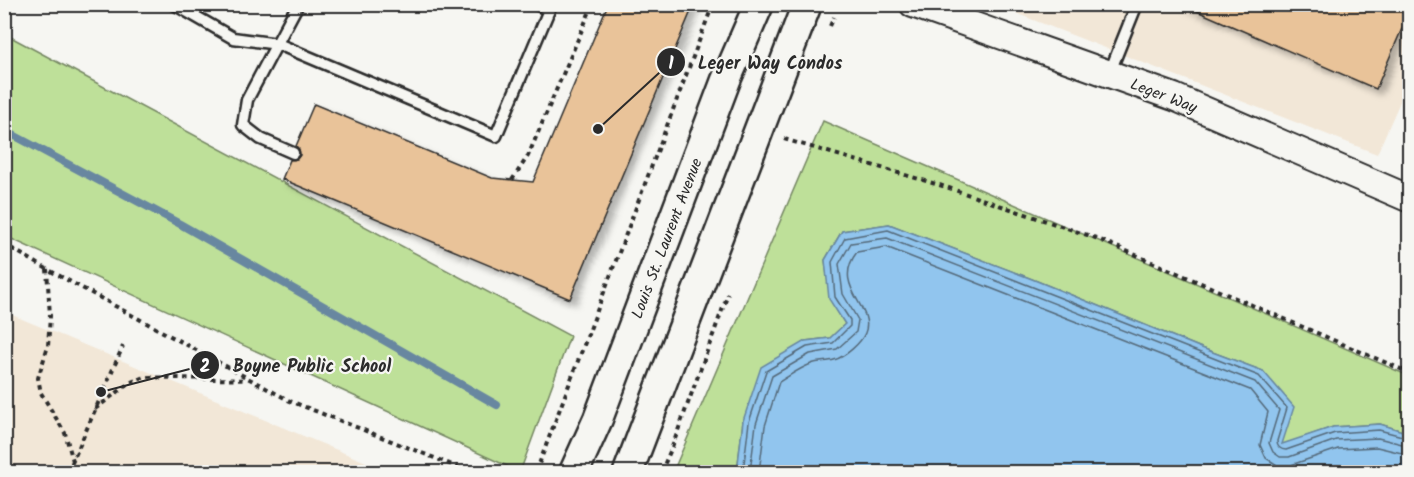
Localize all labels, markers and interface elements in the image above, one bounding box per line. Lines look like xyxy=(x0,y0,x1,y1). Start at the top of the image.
callout: Leger Way Condos xyxy=(656,44,855,80)
text: 1 xyxy=(668,50,674,79)
text: Leger Way Condos xyxy=(698,50,843,79)
street label: Leger Way xyxy=(1126,72,1201,121)
street label: Louis St. Laurent Avenue xyxy=(625,155,710,323)
callout: Boyne Public School xyxy=(190,347,403,383)
text: 2 xyxy=(200,353,210,382)
text: Boyne Public School xyxy=(233,353,392,382)

